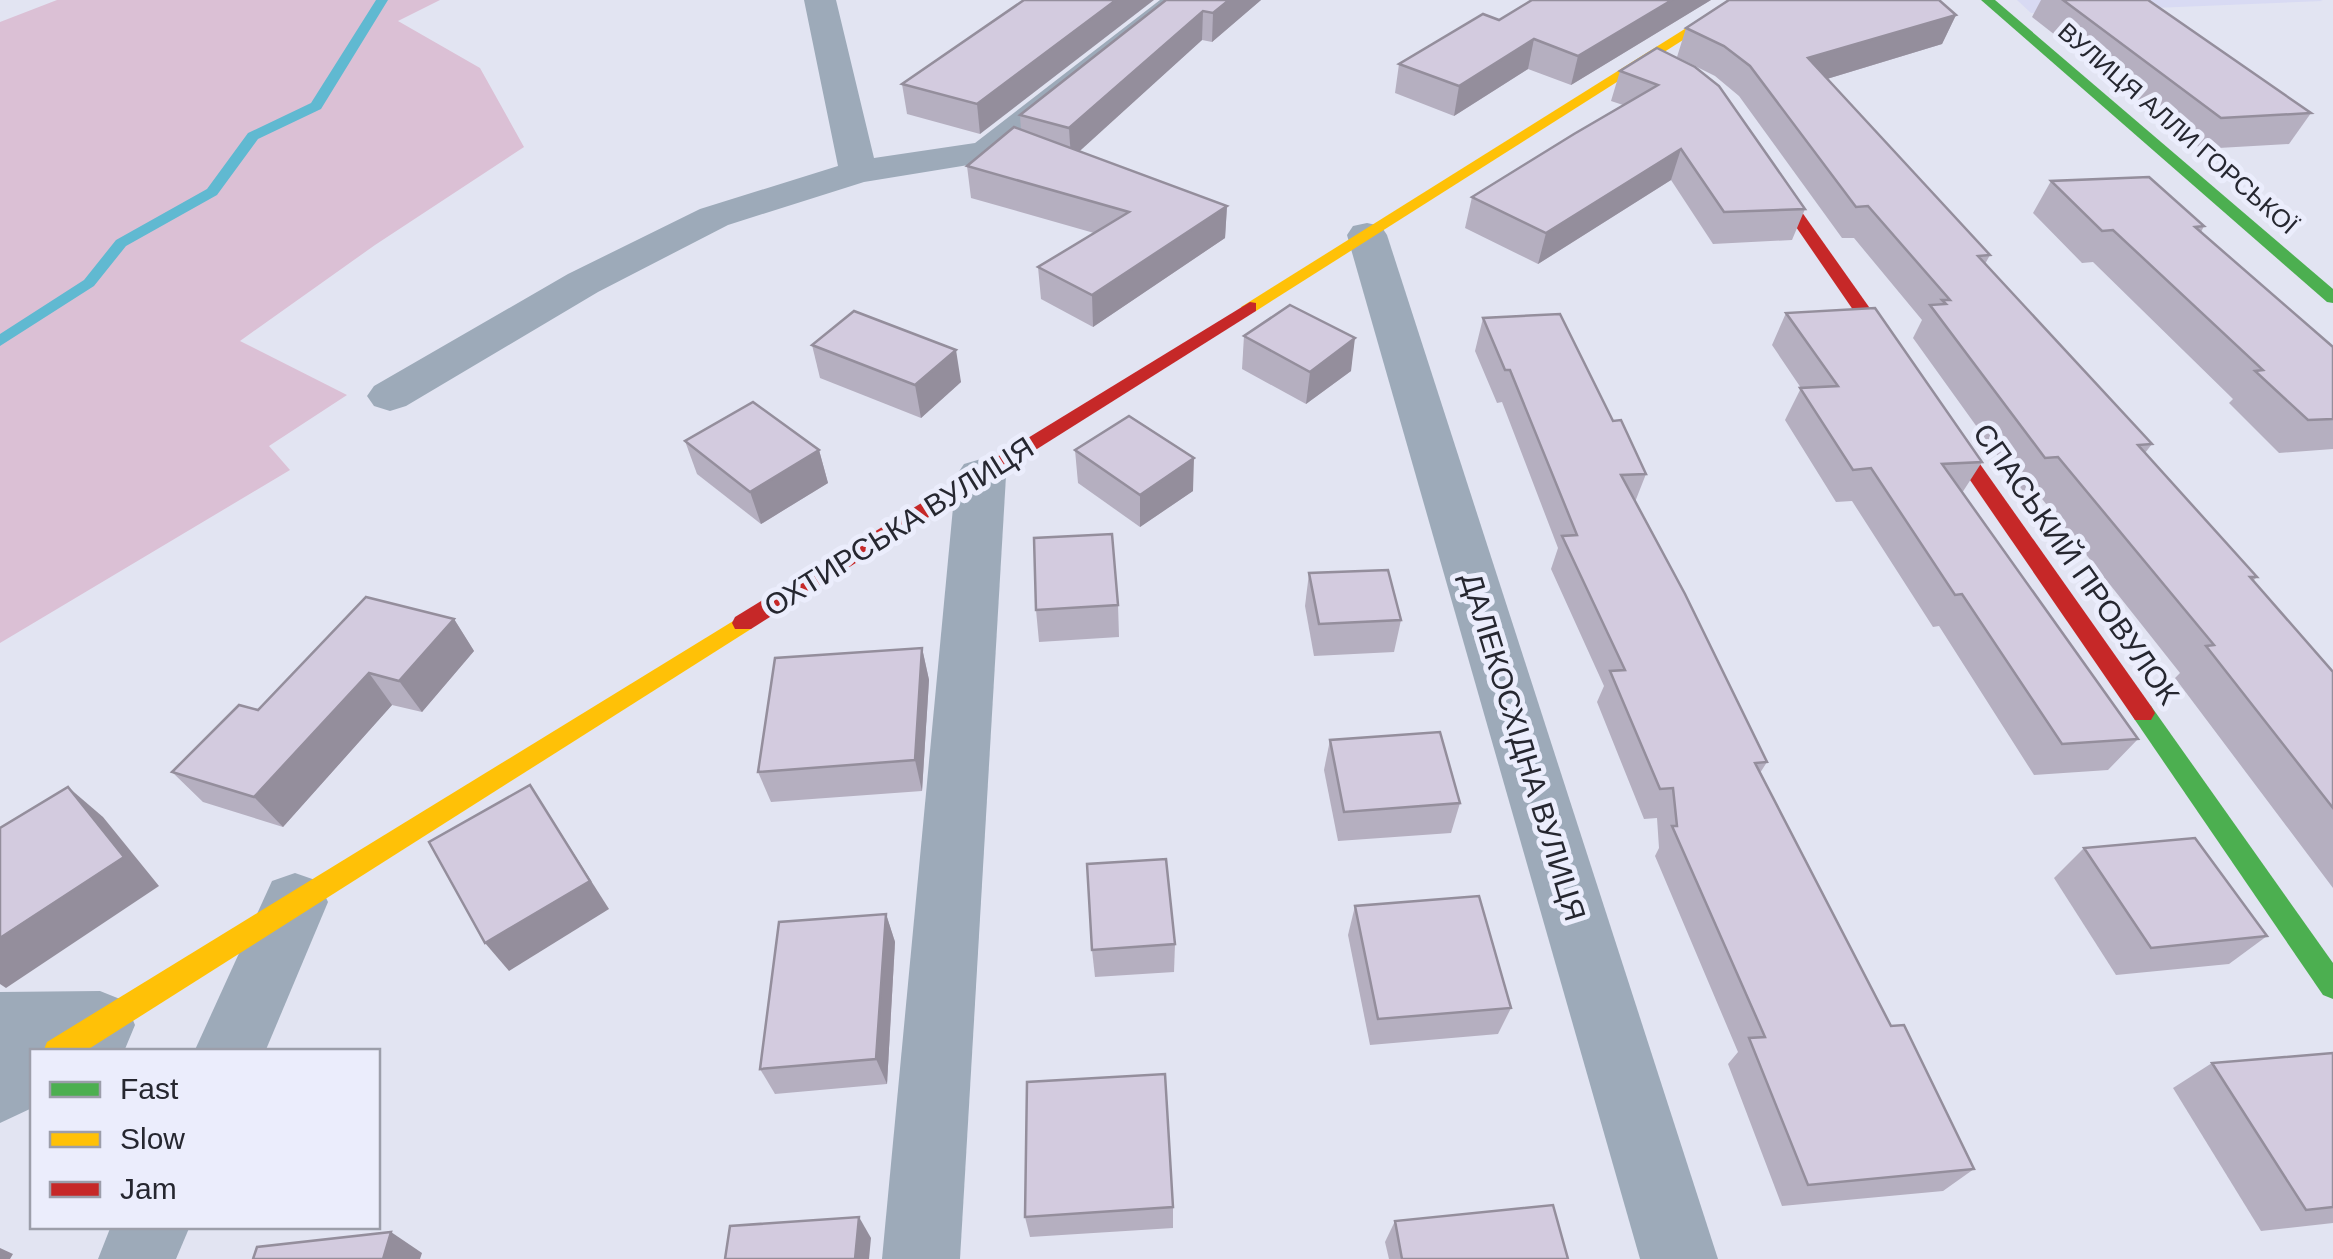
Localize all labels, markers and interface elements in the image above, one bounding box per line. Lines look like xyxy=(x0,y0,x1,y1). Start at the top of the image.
street label: ВУЛИЦЯ АЛЛИ ГОРСЬКОЇ xyxy=(2053,17,2303,239)
street label: СПАСЬКИЙ ПРОВУЛОК xyxy=(1967,417,2186,711)
street label: ОХТИРСЬКА ВУЛИЦЯ xyxy=(758,430,1039,623)
street label: ДАЛЕКОСХІДНА ВУЛИЦЯ xyxy=(1455,569,1592,925)
legend xyxy=(30,1049,380,1229)
text: Fast xyxy=(120,1072,179,1105)
text: Slow xyxy=(120,1122,185,1155)
text: Jam xyxy=(120,1172,177,1205)

